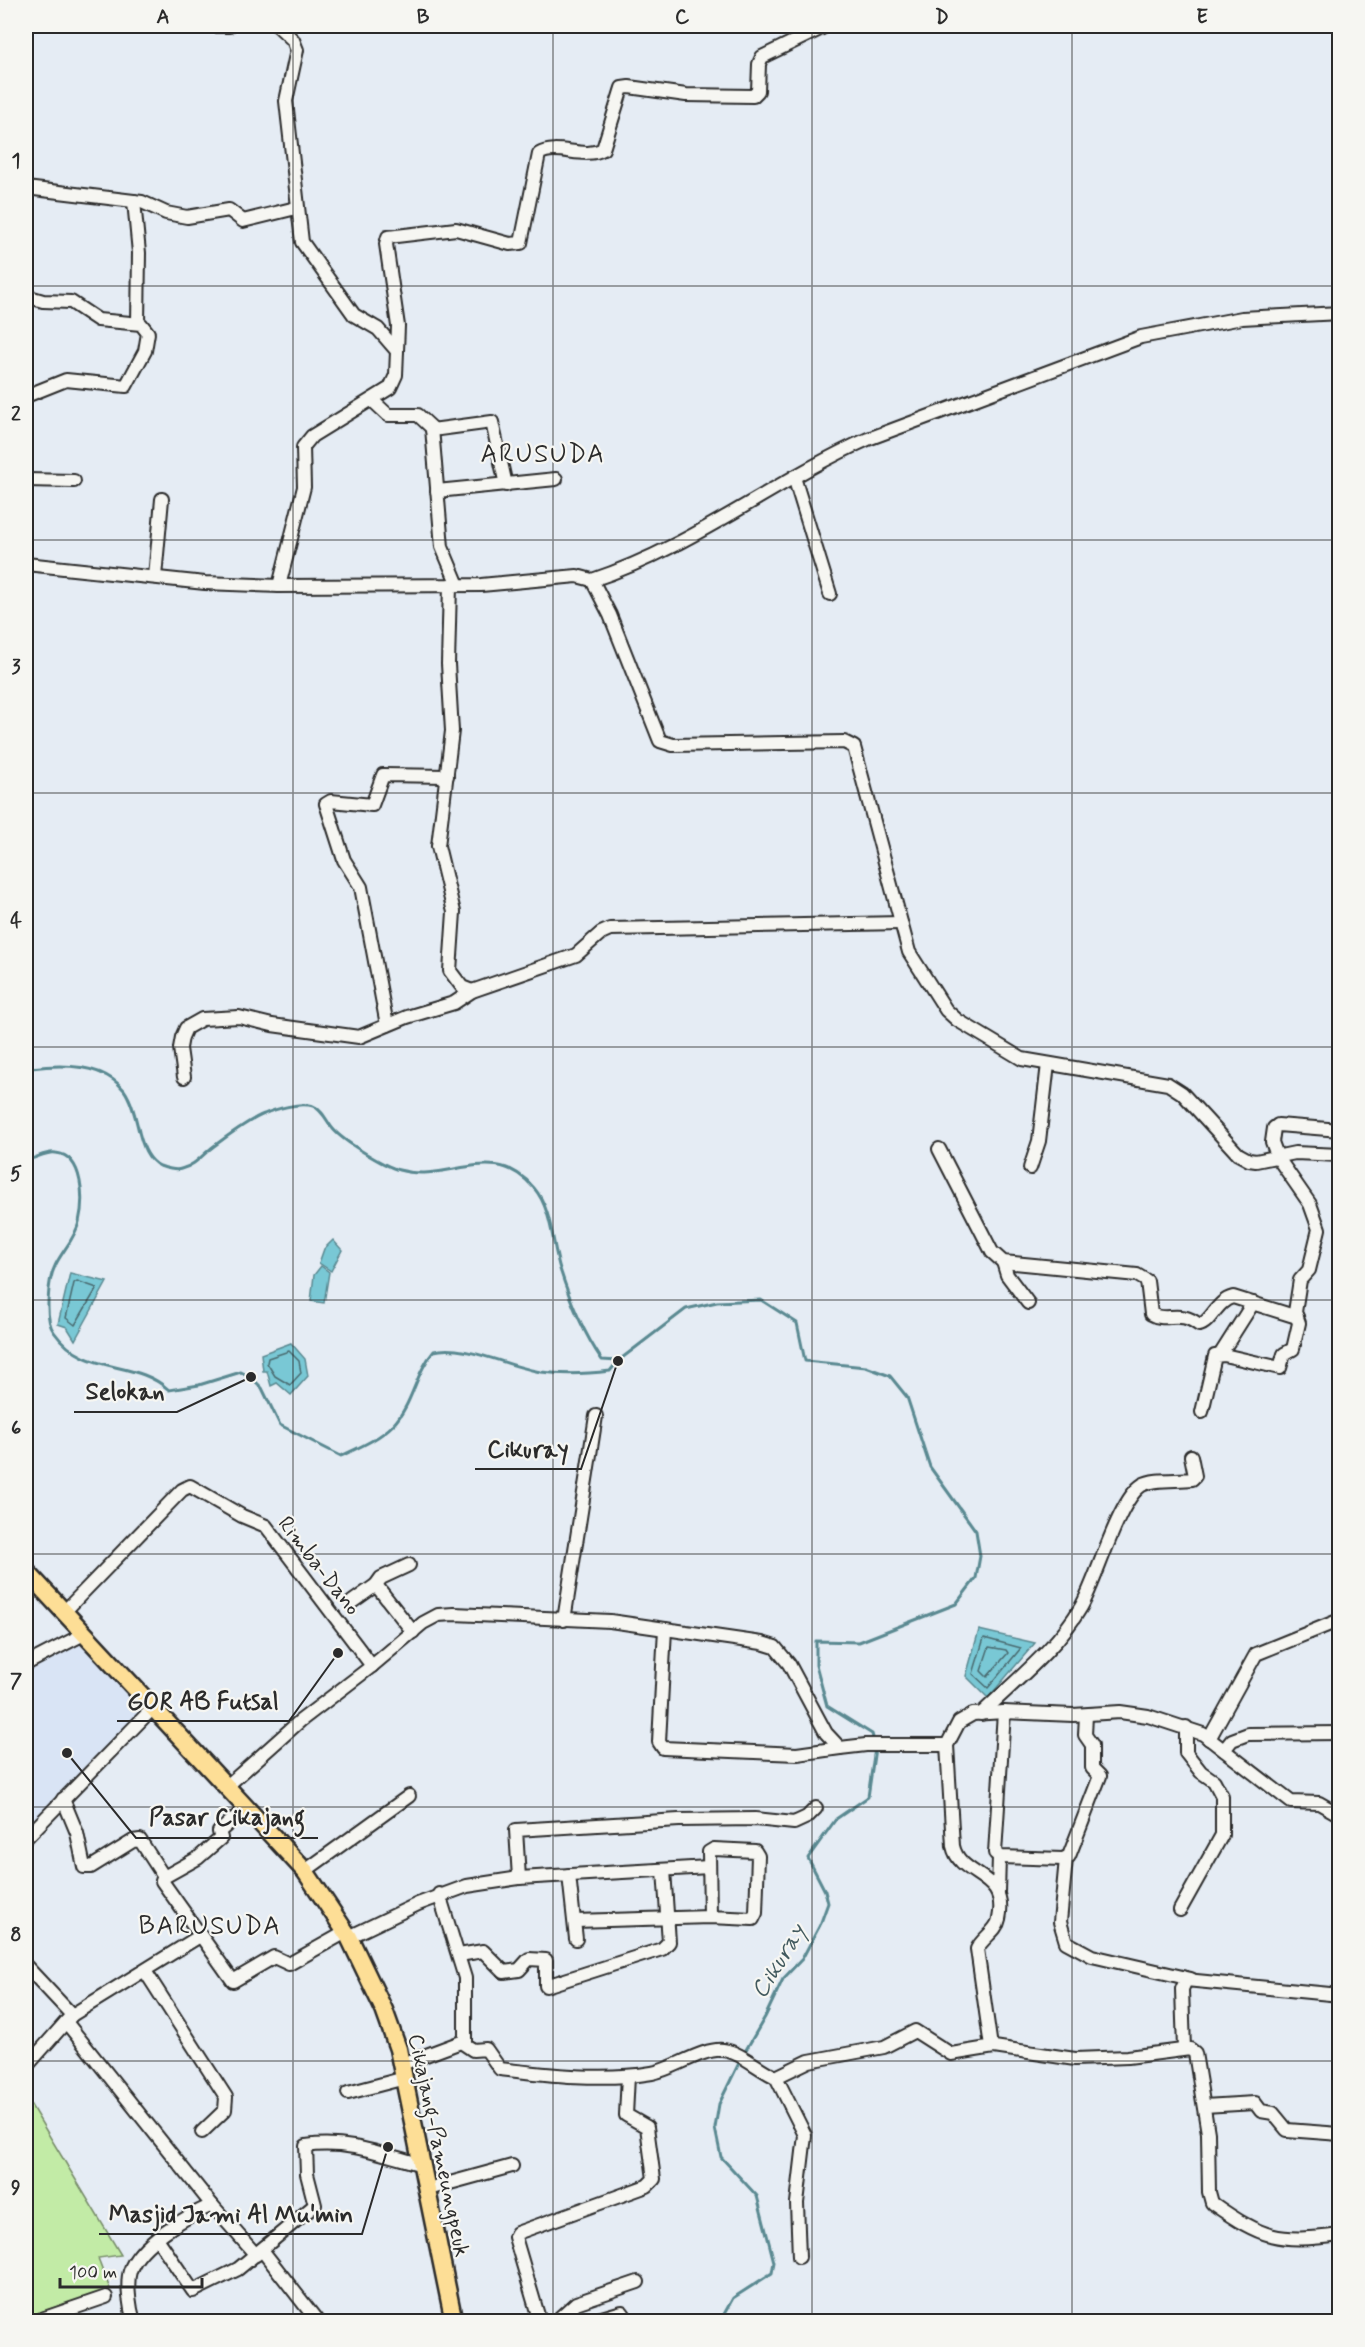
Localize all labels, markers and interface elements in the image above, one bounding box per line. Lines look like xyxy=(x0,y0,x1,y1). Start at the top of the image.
text: A xyxy=(156,4,170,31)
text: B xyxy=(417,4,430,31)
text: C xyxy=(675,4,690,31)
text: D xyxy=(935,4,949,31)
text: E xyxy=(1196,4,1208,31)
text: 1 xyxy=(12,148,20,175)
text: 2 xyxy=(11,401,21,428)
district label: ARUSUDA xyxy=(480,438,606,472)
text: 3 xyxy=(11,654,21,681)
text: 4 xyxy=(10,908,22,935)
text: 5 xyxy=(10,1161,22,1188)
callout: Selokan xyxy=(74,1370,177,1412)
text: Selokan xyxy=(86,1377,164,1408)
text: 6 xyxy=(11,1415,21,1442)
callout: Cikuray xyxy=(475,1427,581,1469)
text: Cikuray xyxy=(487,1435,569,1466)
street label: Rimba-Dano xyxy=(271,1511,366,1622)
text: 7 xyxy=(10,1668,22,1695)
callout: GOR AB Futsal xyxy=(117,1679,289,1721)
text: GOR AB Futsal xyxy=(127,1687,279,1718)
callout: Pasar Cikajang xyxy=(136,1796,318,1838)
text: Pasar Cikajang xyxy=(149,1803,305,1837)
district label: BARUSUDA xyxy=(139,1910,281,1944)
water label: Cikuray xyxy=(745,1918,815,2005)
text: 8 xyxy=(10,1922,22,1949)
street label: Cikajang-Pameungpeuk xyxy=(398,2031,475,2260)
text: 9 xyxy=(11,2175,21,2202)
callout: Masjid Jami Al Mu'min xyxy=(99,2192,362,2234)
text: Masjid Jami Al Mu'min xyxy=(109,2200,353,2232)
scale bar xyxy=(60,2251,202,2289)
text: 100 m xyxy=(69,2261,117,2285)

